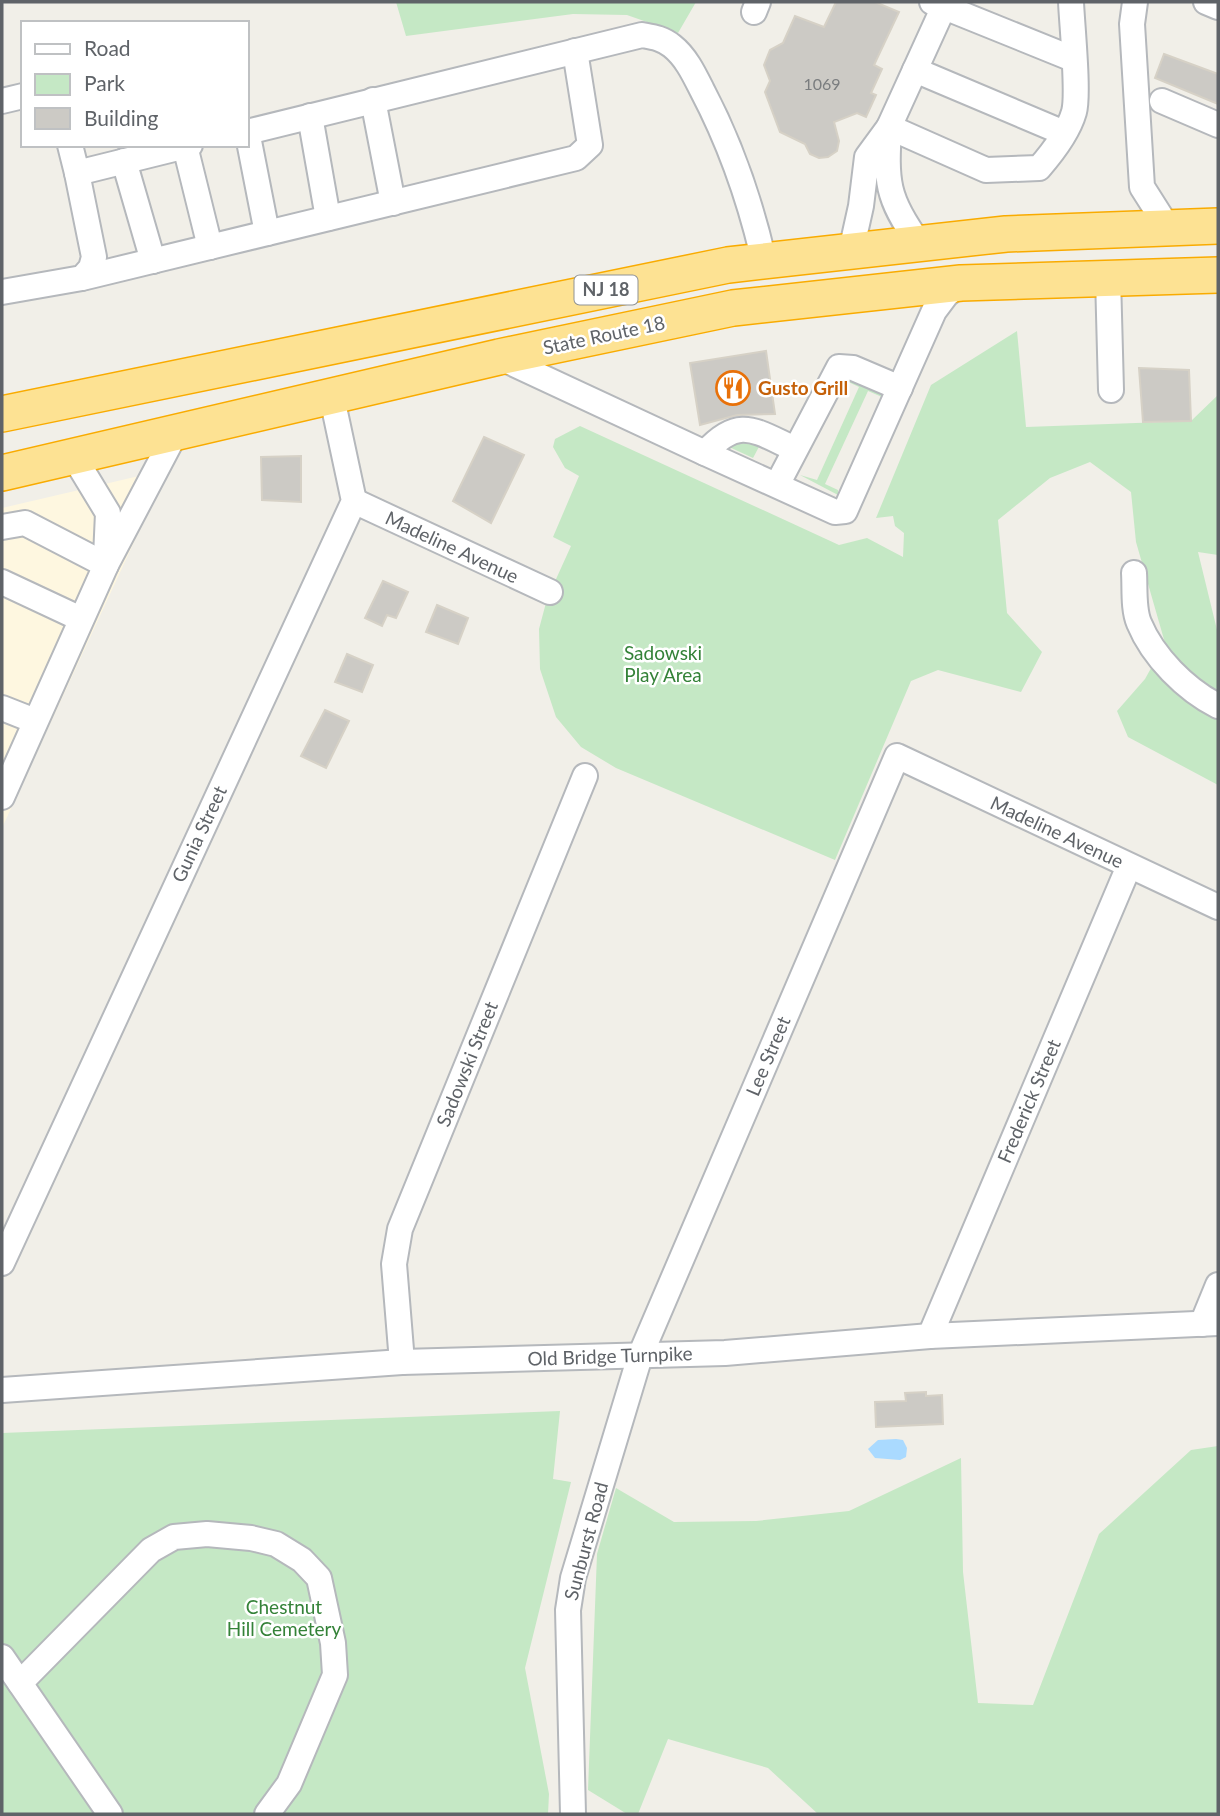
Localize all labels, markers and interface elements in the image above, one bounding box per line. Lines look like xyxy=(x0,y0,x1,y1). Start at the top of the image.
legend xyxy=(21,21,248,147)
text: Road xyxy=(84,35,131,60)
text: Park xyxy=(84,70,125,95)
house number: 1069 xyxy=(803,74,841,93)
text: Building xyxy=(84,105,159,130)
road number: NJ 18 xyxy=(574,276,638,304)
street label: State Route 18 xyxy=(541,310,667,359)
restaurant icon: Gusto Grill xyxy=(714,369,752,407)
place label: Gusto Grill xyxy=(758,376,848,399)
street label: Madeline Avenue xyxy=(382,506,522,587)
park label: Sadowski Play Area xyxy=(624,641,702,686)
street label: Gunia Street xyxy=(166,782,231,886)
street label: Madeline Avenue xyxy=(987,791,1127,872)
street label: Sadowski Street xyxy=(431,998,502,1130)
street label: Lee Street xyxy=(741,1012,795,1099)
street label: Frederick Street xyxy=(992,1035,1065,1166)
street label: Old Bridge Turnpike xyxy=(527,1341,693,1370)
street label: Sunburst Road xyxy=(559,1479,612,1603)
park label: Chestnut Hill Cemetery xyxy=(227,1595,341,1640)

